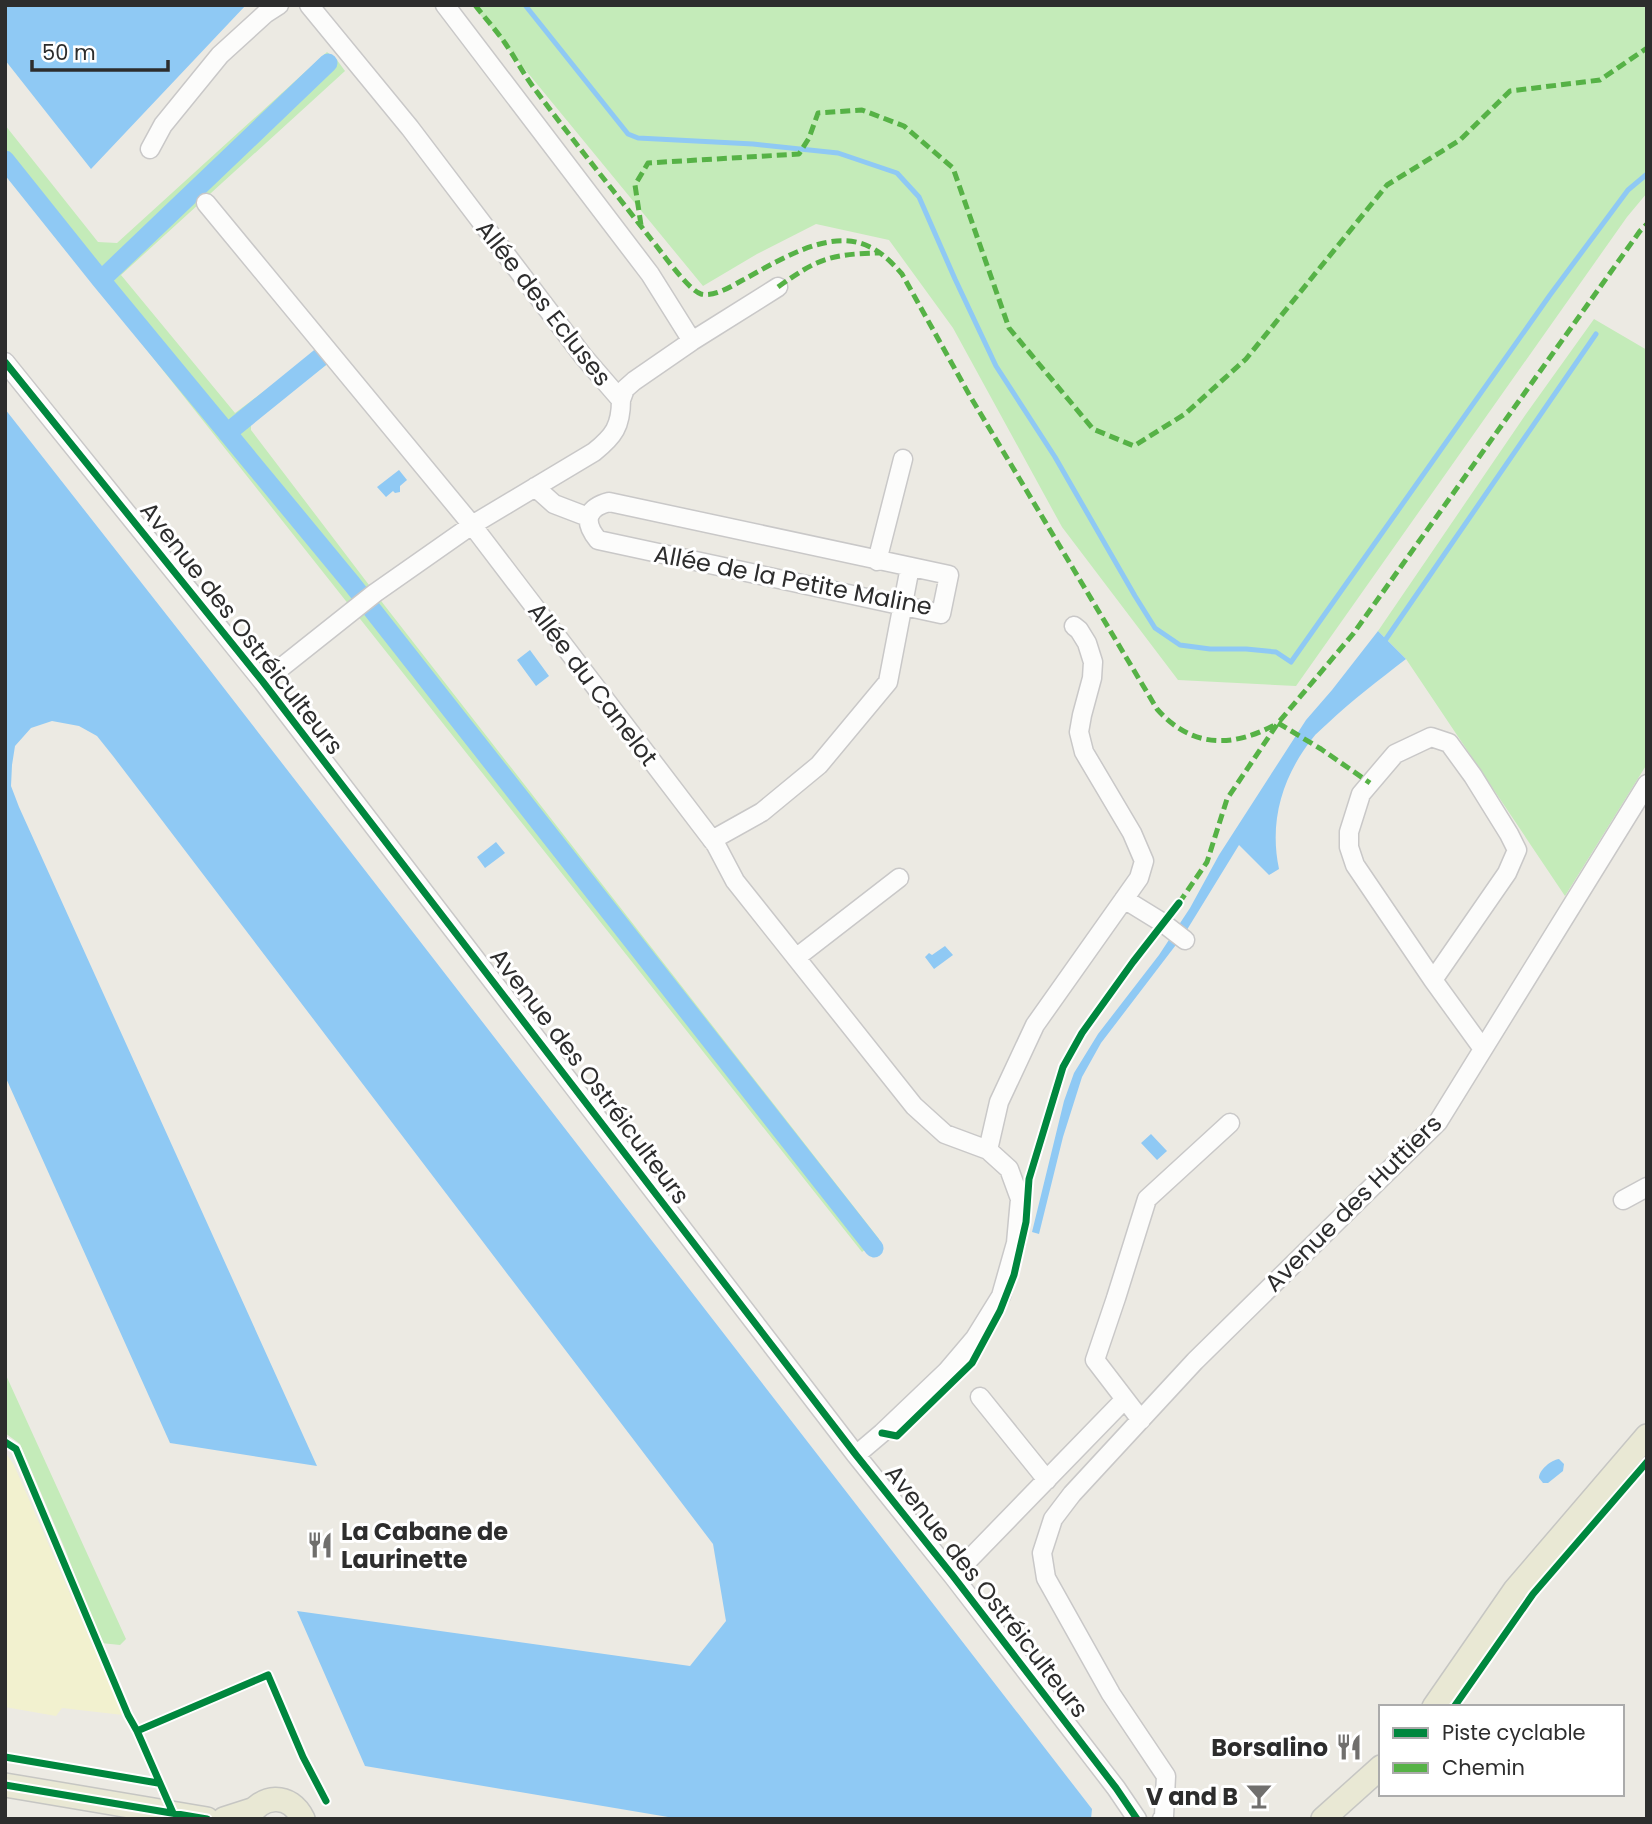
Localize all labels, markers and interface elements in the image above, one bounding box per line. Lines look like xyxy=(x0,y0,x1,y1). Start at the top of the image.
scale bar xyxy=(32,28,168,72)
text: 50 m xyxy=(42,38,96,67)
street label: Allée des Ecluses xyxy=(469,213,619,393)
street label: Avenue des Ostréiculteurs xyxy=(133,495,351,761)
street label: Allée de la Petite Maline xyxy=(651,537,935,623)
street label: Allée du Canelot xyxy=(521,595,665,773)
street label: Avenue des Ostréiculteurs xyxy=(483,941,697,1211)
street label: Avenue des Huttiers xyxy=(1257,1107,1449,1299)
street label: Avenue des Ostréiculteurs xyxy=(878,1458,1096,1724)
place label: La Cabane de Laurinette xyxy=(341,1515,508,1576)
restaurant icon: La Cabane de Laurinette xyxy=(305,1530,335,1560)
legend xyxy=(1379,1705,1624,1796)
text: Piste cyclable xyxy=(1442,1718,1586,1747)
place label: Borsalino xyxy=(1211,1731,1328,1764)
restaurant icon: Borsalino xyxy=(1334,1732,1364,1762)
text: Chemin xyxy=(1442,1753,1525,1782)
place label: V and B xyxy=(1146,1780,1238,1813)
bar icon: V and B xyxy=(1244,1781,1274,1811)

